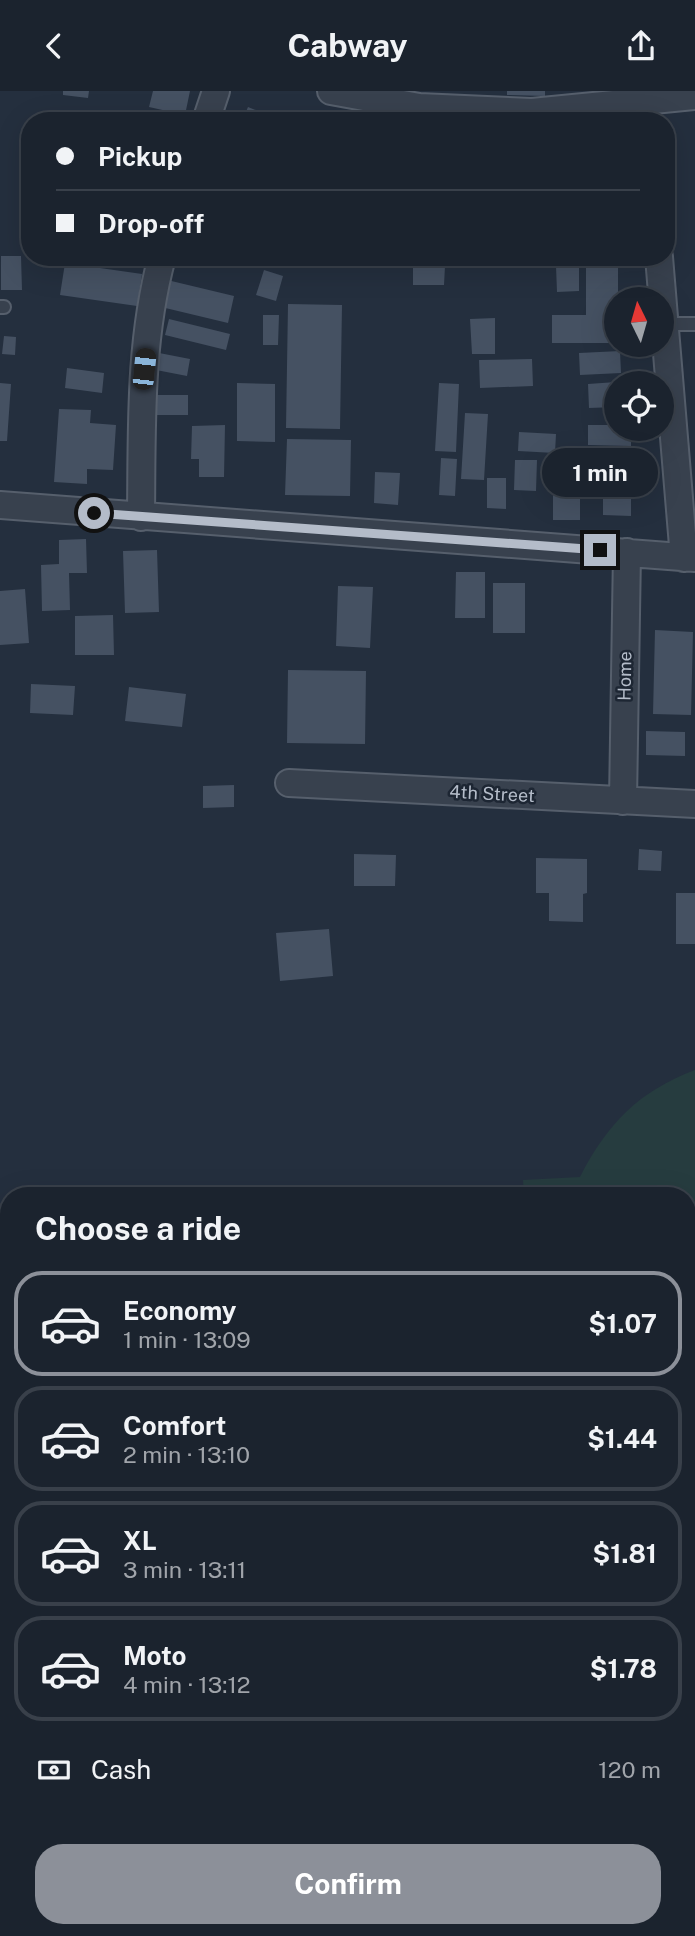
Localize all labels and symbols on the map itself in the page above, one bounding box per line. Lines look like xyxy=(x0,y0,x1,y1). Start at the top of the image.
north arrow xyxy=(604,287,674,357)
car xyxy=(132,347,157,391)
callout: 1 min xyxy=(542,449,658,497)
route start xyxy=(78,497,110,529)
route end xyxy=(584,534,616,566)
street label: Home xyxy=(614,651,635,701)
street label: 4th Street xyxy=(449,781,535,806)

